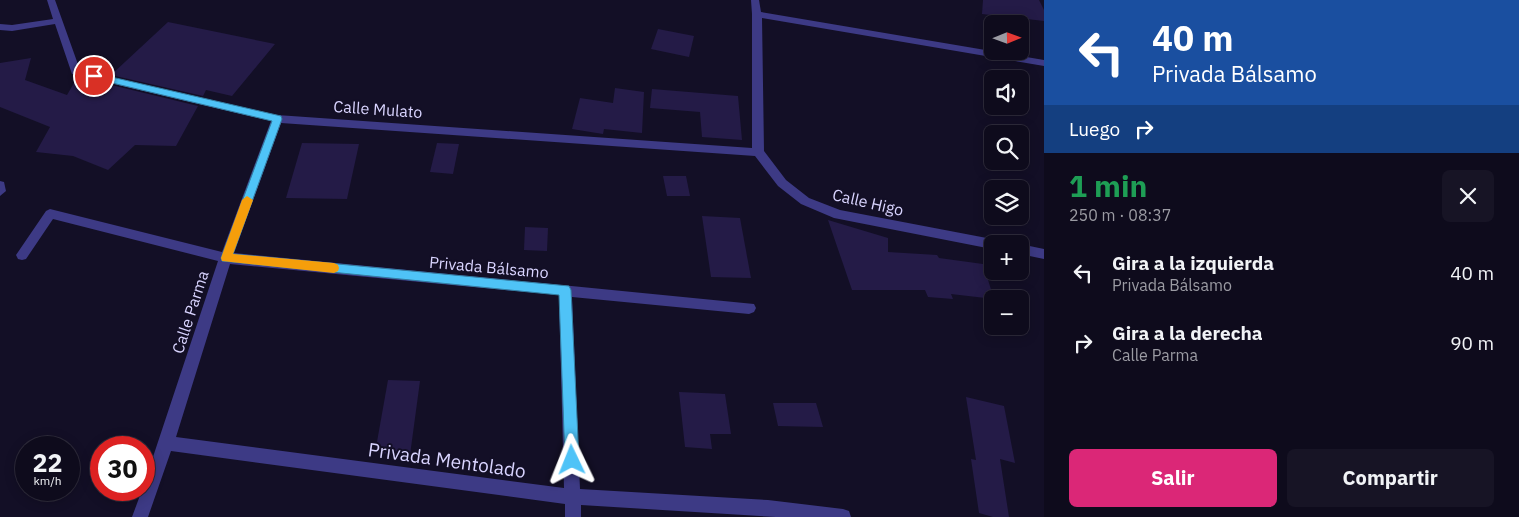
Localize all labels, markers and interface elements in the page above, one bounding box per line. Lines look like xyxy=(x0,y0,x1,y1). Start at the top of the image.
north arrow xyxy=(984,15,1029,60)
map controls xyxy=(984,15,1029,335)
text: 40 m xyxy=(1152,15,1234,61)
icon: left xyxy=(1069,20,1134,85)
pin xyxy=(73,55,115,97)
text: Privada Bálsamo xyxy=(1152,59,1317,88)
icon: arrive xyxy=(80,62,108,90)
button: sound xyxy=(984,70,1029,115)
street label: Calle Mulato xyxy=(333,96,423,122)
icon: right xyxy=(1130,115,1158,143)
text: Luego xyxy=(1069,117,1120,141)
button: search xyxy=(984,125,1029,170)
text: 1 min xyxy=(1069,166,1147,205)
button: close xyxy=(1442,170,1494,222)
button: layers xyxy=(984,180,1029,225)
street label: Calle Higo xyxy=(831,184,906,220)
text: 250 m · 08:37 xyxy=(1069,205,1171,225)
button: + xyxy=(984,235,1029,280)
text: Gira a la izquierda xyxy=(1112,251,1274,275)
street label: Privada Bálsamo xyxy=(428,252,550,282)
icon: left xyxy=(1069,259,1097,287)
text: 40 m xyxy=(1450,261,1494,285)
street label: Calle Parma xyxy=(167,268,213,356)
text: Privada Bálsamo xyxy=(1112,275,1232,295)
button: − xyxy=(984,290,1029,335)
text: Gira a la derecha xyxy=(1112,321,1263,345)
icon: right xyxy=(1069,329,1097,357)
text: 90 m xyxy=(1450,331,1494,355)
text: Calle Parma xyxy=(1112,345,1198,365)
position arrow xyxy=(545,433,597,485)
speed limit sign: 30 xyxy=(90,436,155,501)
street label: Privada Mentolado xyxy=(367,437,527,483)
text: 22 xyxy=(32,446,63,479)
button: Salir xyxy=(1069,449,1277,507)
button: Compartir xyxy=(1287,449,1494,507)
text: km/h xyxy=(33,473,62,488)

